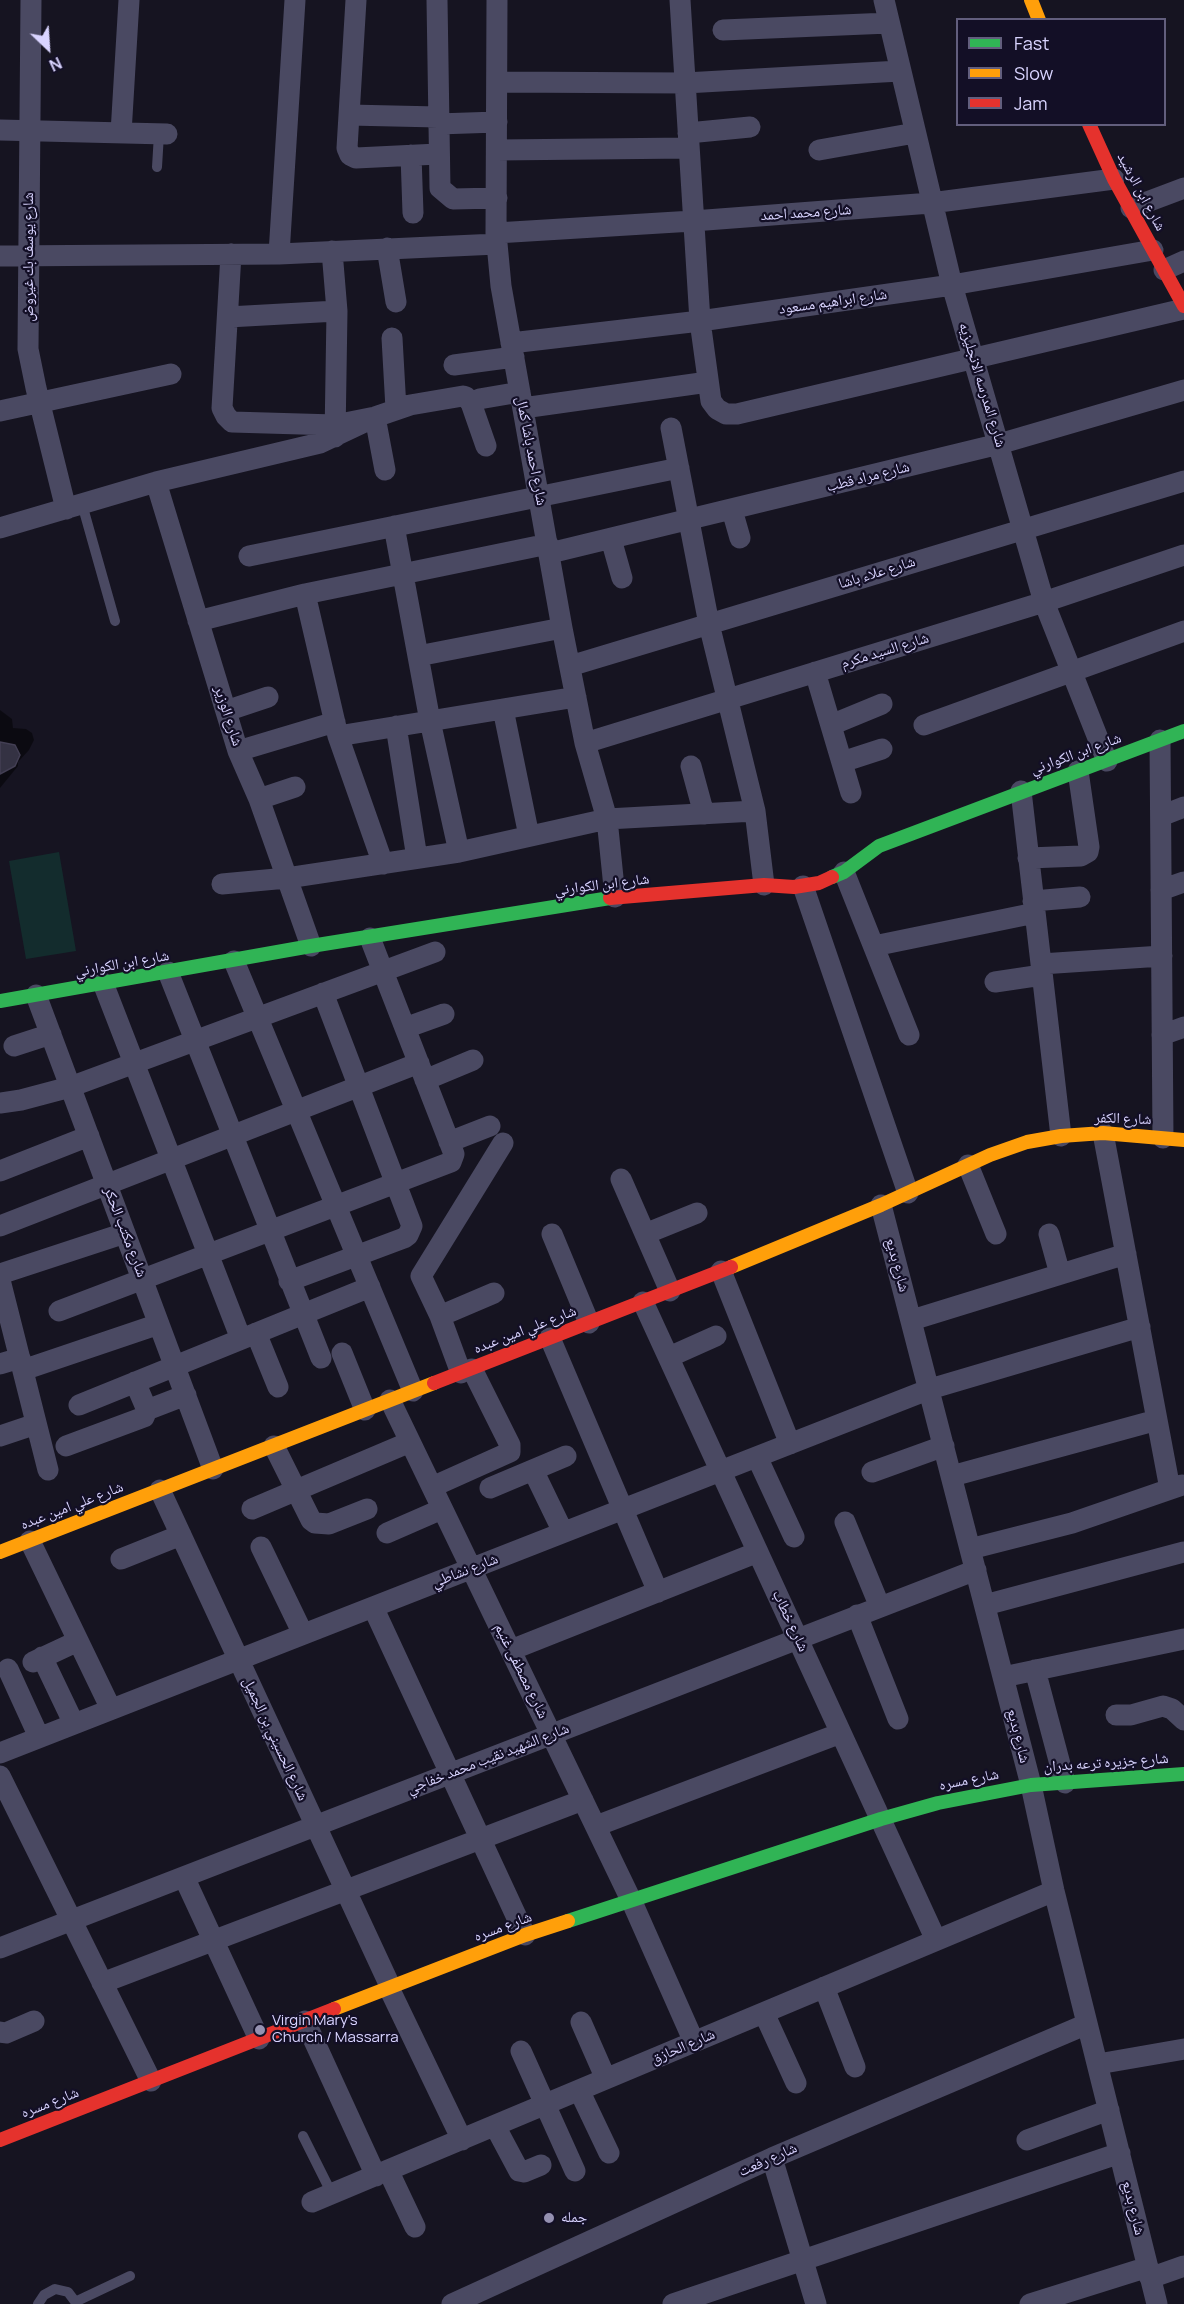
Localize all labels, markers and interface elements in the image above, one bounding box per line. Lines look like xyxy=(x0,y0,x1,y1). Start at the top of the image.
north arrow xyxy=(18,18,78,78)
legend xyxy=(956,18,1166,126)
text: Fast xyxy=(1014,31,1049,55)
text: N xyxy=(46,52,65,77)
text: Slow xyxy=(1014,61,1053,85)
text: Jam xyxy=(1014,91,1048,115)
street label: شارع ابن الرشيد xyxy=(1113,150,1169,234)
street label: شارع يوسف بك غيروض xyxy=(20,192,38,322)
street label: شارع محمد احمد xyxy=(760,201,852,225)
street label: شارع ابراهيم مسعود xyxy=(778,286,888,318)
street label: شارع المدرسه الانجليزيه xyxy=(954,320,1010,450)
street label: شارع احمد باشا كمال xyxy=(512,395,550,507)
street label: شارع مراد قطب xyxy=(824,458,912,496)
street label: شارع علاء باشا xyxy=(836,553,918,593)
street label: شارع السيد مكرم xyxy=(839,629,931,673)
street label: شارع الوزير xyxy=(210,684,246,748)
street label: شارع ابن الكوارني xyxy=(1028,729,1124,779)
street label: شارع ابن الكوارني xyxy=(554,870,650,900)
street label: شارع ابن الكوارني xyxy=(73,947,171,981)
street label: شارع الكفر xyxy=(1094,1109,1152,1129)
street label: شارع مكتب الحكر xyxy=(99,1184,151,1280)
street label: شارع بديع xyxy=(881,1236,913,1294)
street label: شارع علي امين عبده xyxy=(471,1302,579,1358)
street label: شارع علي امين عبده xyxy=(18,1478,126,1534)
street label: شارع نشاطي xyxy=(429,1550,501,1592)
street label: شارع خطاب xyxy=(768,1587,812,1655)
street label: شارع مصطفى غنيم xyxy=(490,1620,552,1722)
street label: شارع الحسيني بن الجميل xyxy=(238,1674,312,1804)
street label: شارع بديع xyxy=(1003,1707,1033,1765)
street label: شارع الشهيد نقيب محمد خفاجي xyxy=(404,1720,572,1798)
street label: شارع جزيره ترعه بدران xyxy=(1043,1750,1169,1776)
street label: شارع مسره xyxy=(938,1765,1000,1795)
street label: شارع مسره xyxy=(472,1908,534,1946)
place label: Virgin Mary's Church / Massarra xyxy=(272,2012,399,2047)
marker: Virgin Mary's Church / Massarra xyxy=(253,2023,267,2037)
street label: شارع الحازق xyxy=(648,2026,718,2068)
street label: شارع مسره xyxy=(19,2084,81,2122)
street label: شارع رفعت xyxy=(736,2139,800,2181)
street label: شارع بديع xyxy=(1118,2179,1148,2237)
place label: جمله xyxy=(561,2209,587,2227)
marker: جمله xyxy=(542,2211,556,2225)

